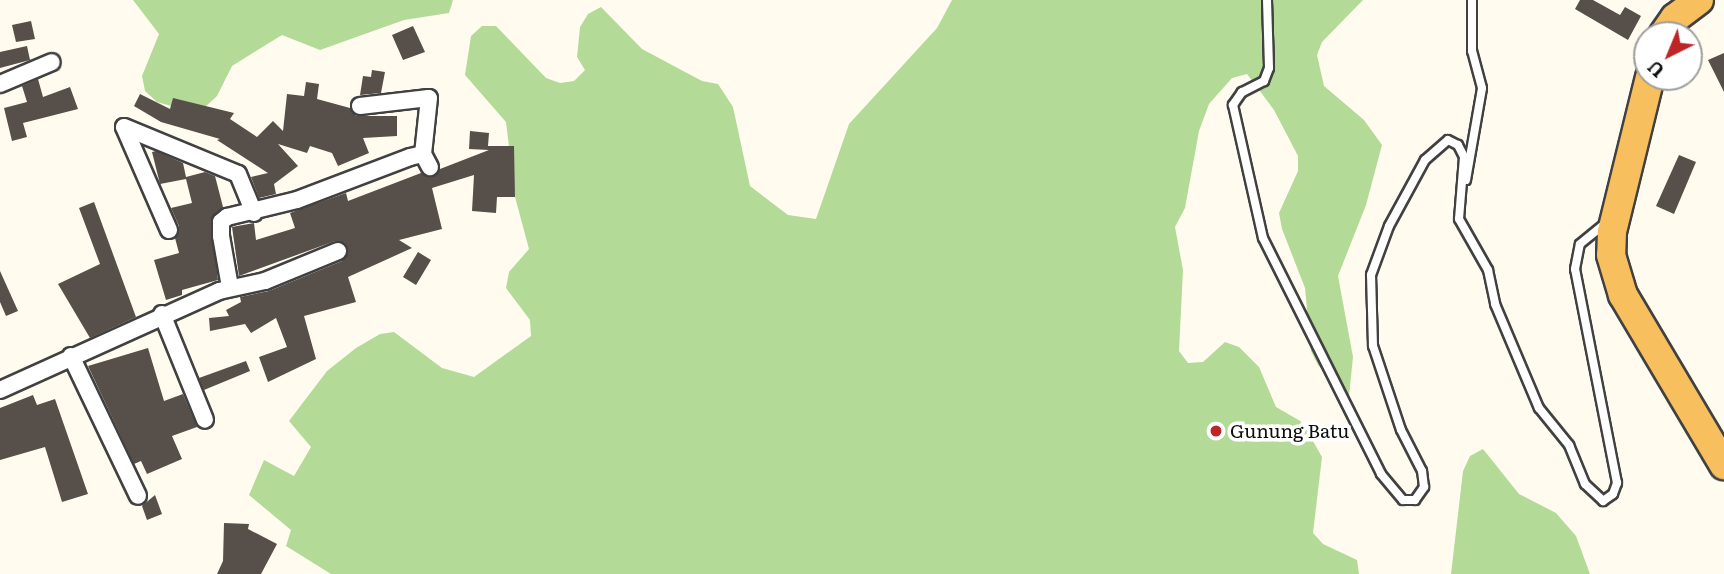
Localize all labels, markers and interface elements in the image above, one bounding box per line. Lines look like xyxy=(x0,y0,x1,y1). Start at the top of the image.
north arrow xyxy=(1633,21,1703,91)
text: U xyxy=(1640,55,1670,85)
place label: Gunung Batu xyxy=(1230,420,1349,442)
marker: Gunung Batu xyxy=(1208,423,1224,439)

